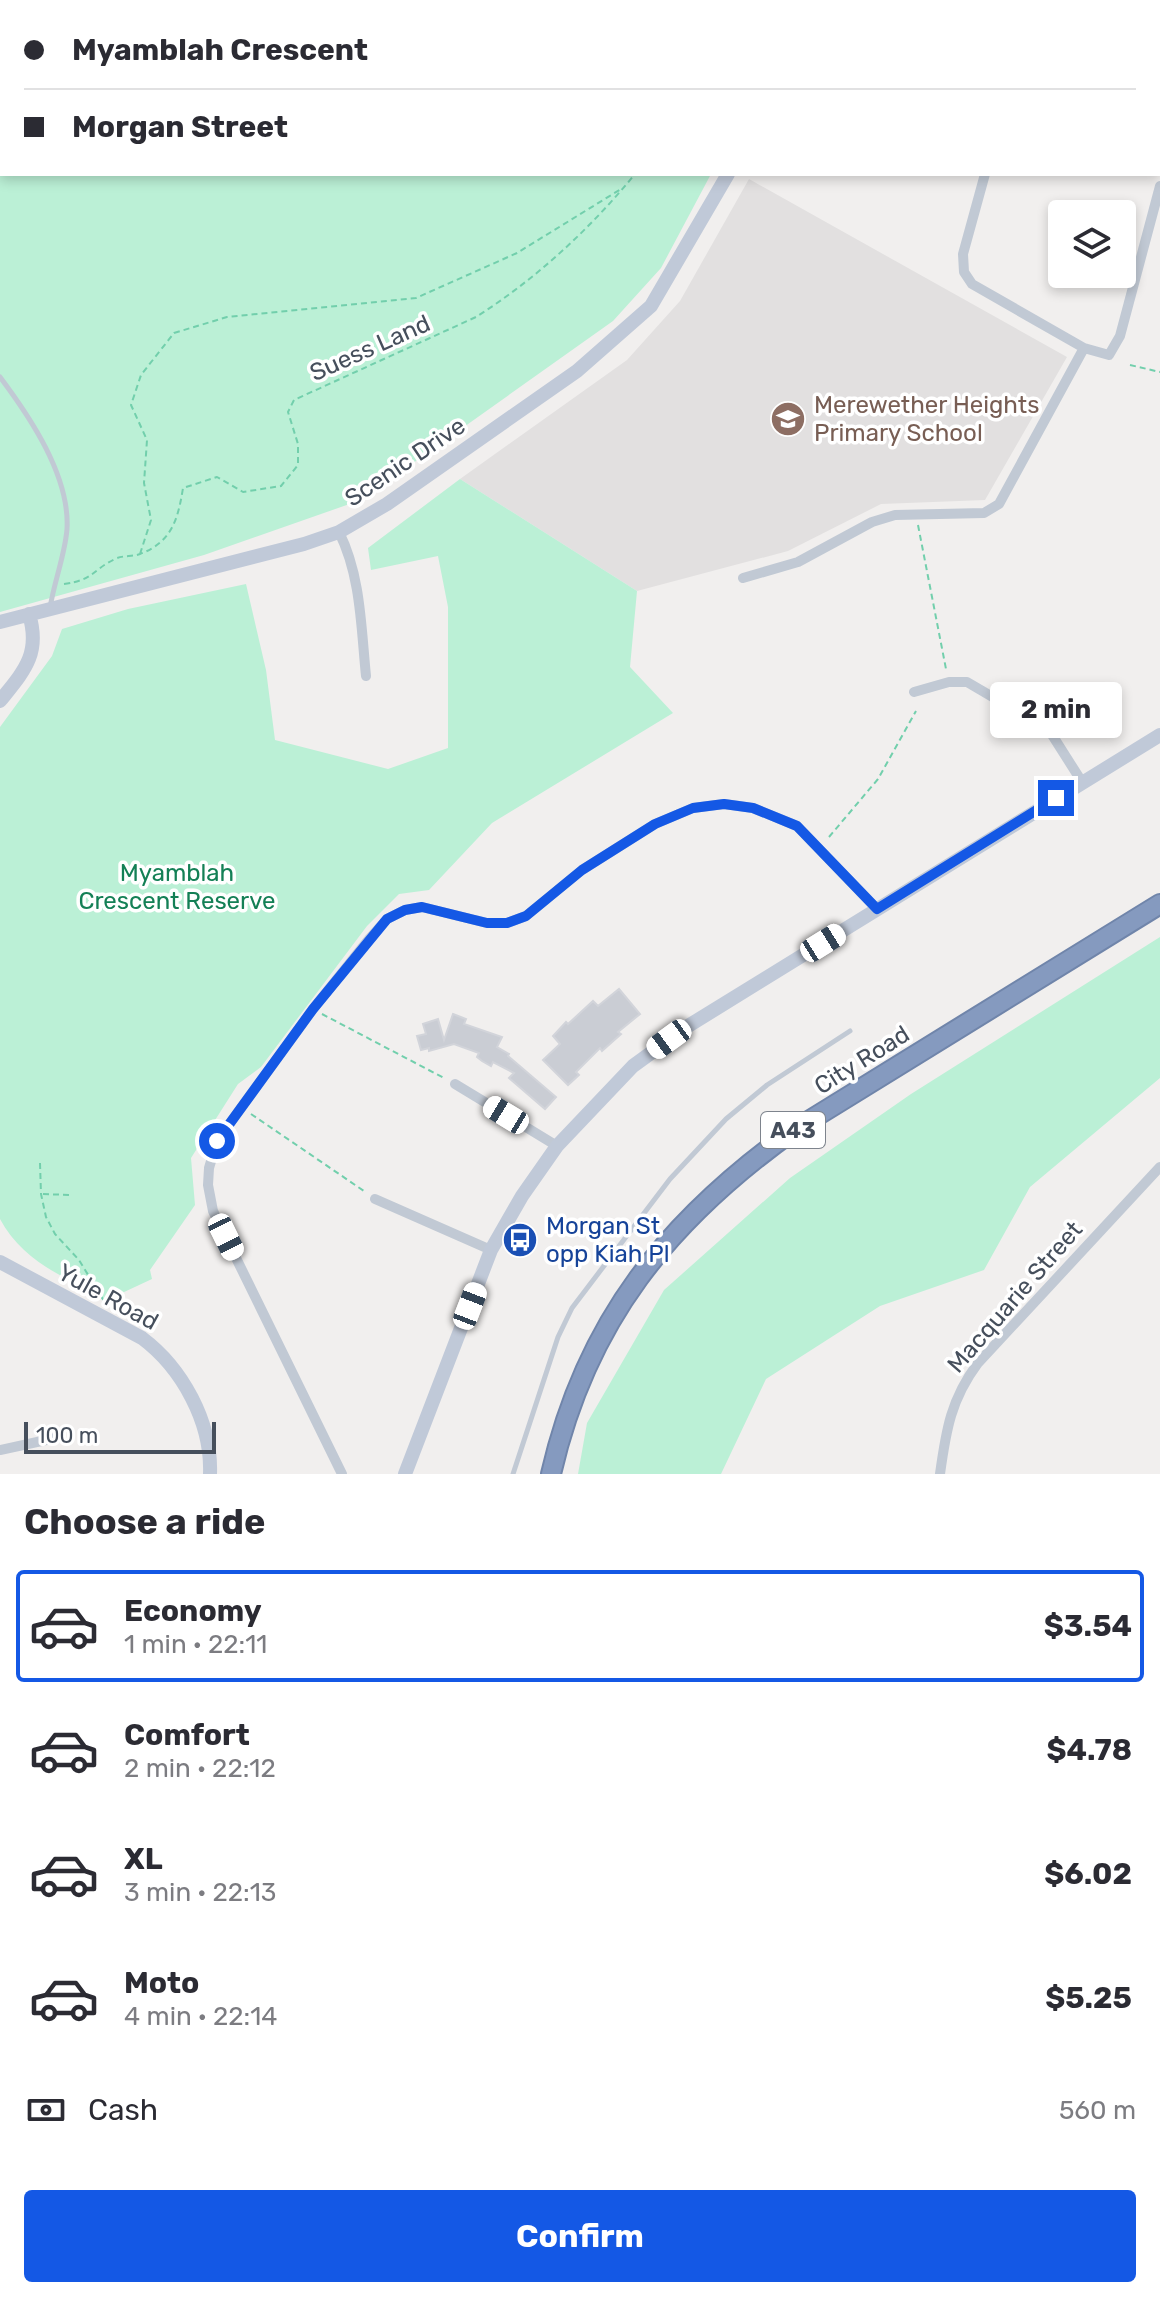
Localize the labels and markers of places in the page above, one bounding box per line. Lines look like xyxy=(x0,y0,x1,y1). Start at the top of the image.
place label: Merewether Heights Primary School xyxy=(814,391,1039,447)
school or university icon: Merewether Heights Primary School xyxy=(769,400,807,438)
place label: Morgan St opp Kiah Pl xyxy=(546,1212,669,1268)
bus stop icon: Morgan St opp Kiah Pl xyxy=(501,1221,539,1259)

